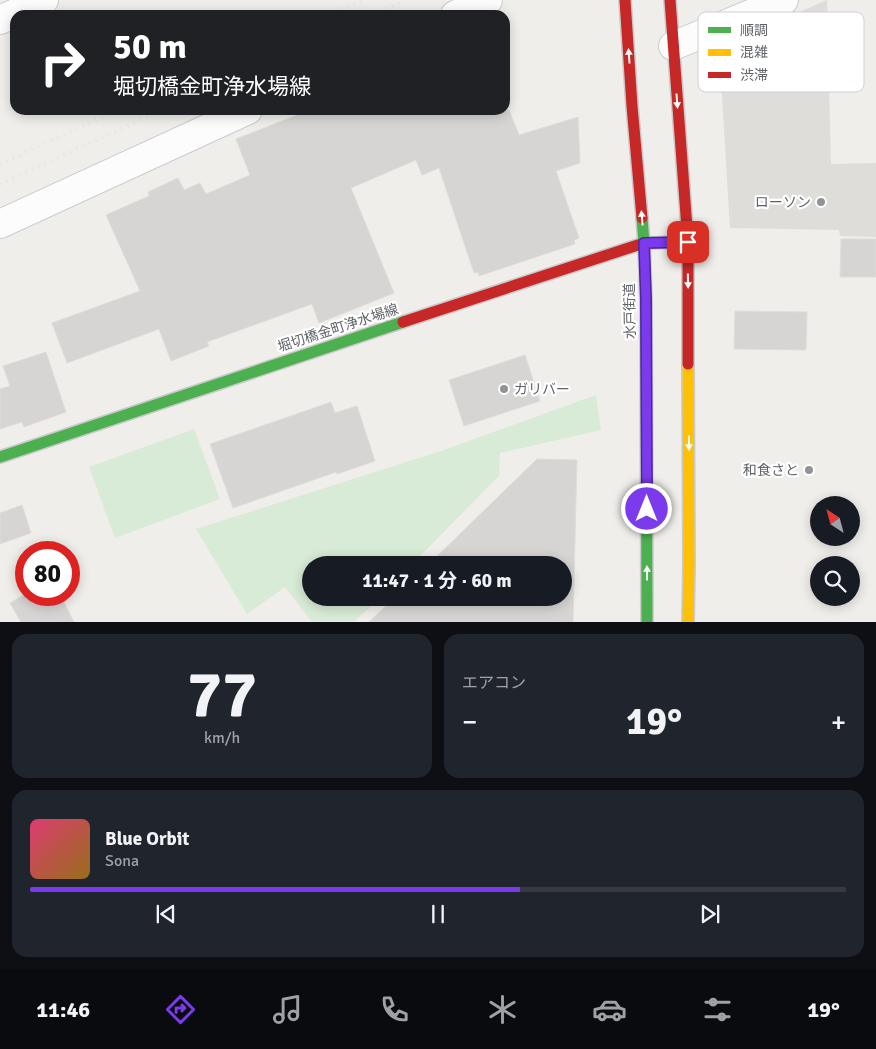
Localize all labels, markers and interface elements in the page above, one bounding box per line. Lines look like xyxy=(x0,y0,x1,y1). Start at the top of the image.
legend xyxy=(698,12,864,92)
text: 順調 xyxy=(740,22,768,39)
text: 50 m xyxy=(113,25,187,68)
icon: right xyxy=(30,30,95,95)
text: 混雑 xyxy=(740,44,768,61)
one-way arrow xyxy=(625,48,633,64)
text: 渋滞 xyxy=(740,67,768,84)
text: 堀切橋金町浄水場線 xyxy=(113,73,311,100)
one-way arrow xyxy=(674,93,682,109)
place label: ローソン xyxy=(755,194,811,211)
marker: ローソン xyxy=(815,196,827,208)
one-way arrow xyxy=(637,210,645,226)
pin xyxy=(667,221,709,263)
icon: arrive xyxy=(674,228,702,256)
one-way arrow xyxy=(684,273,692,289)
street label: 水戸街道 xyxy=(621,283,639,339)
street label: 堀切橋金町浄水場線 xyxy=(275,300,401,356)
place label: ガリバー xyxy=(514,381,570,398)
marker: ガリバー xyxy=(498,383,510,395)
one-way arrow xyxy=(685,435,693,451)
place label: 和食さと xyxy=(743,462,799,479)
marker: 和食さと xyxy=(803,464,815,476)
position arrow xyxy=(620,482,672,534)
north arrow xyxy=(810,496,860,546)
map controls xyxy=(810,496,860,606)
speed limit sign: 80 xyxy=(15,541,80,606)
button: search xyxy=(810,556,860,606)
one-way arrow xyxy=(643,565,651,581)
text: 11:47 · 1 分 · 60 m xyxy=(362,569,512,593)
text: 77 xyxy=(187,655,257,735)
text: エアコン xyxy=(462,673,526,693)
text: 19° xyxy=(626,698,682,745)
text: − xyxy=(462,705,477,739)
text: + xyxy=(831,705,846,739)
text: km/h xyxy=(204,728,240,748)
text: Blue Orbit xyxy=(105,827,189,851)
text: Sona xyxy=(105,851,139,871)
icon: previous xyxy=(152,900,180,928)
icon: pause xyxy=(424,900,452,928)
icon: next xyxy=(696,900,724,928)
icon: directions xyxy=(163,992,198,1027)
icon: music xyxy=(270,992,305,1027)
icon: phone xyxy=(377,992,412,1027)
icon: climate xyxy=(485,992,520,1027)
icon: car xyxy=(592,992,627,1027)
icon: filters xyxy=(700,992,735,1027)
text: 11:46 xyxy=(36,996,90,1023)
text: 19° xyxy=(807,996,840,1023)

